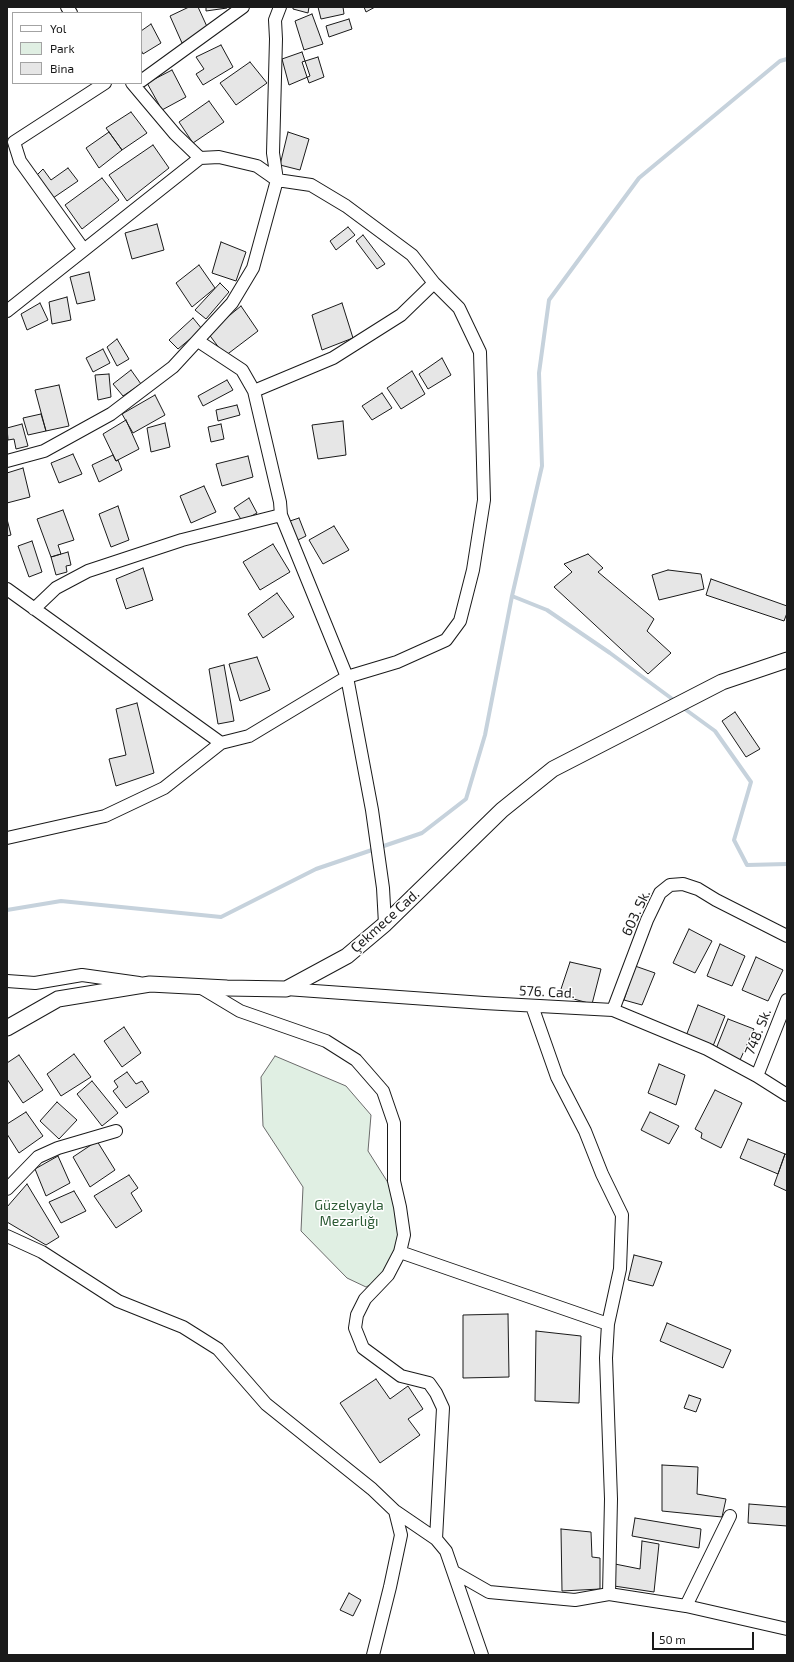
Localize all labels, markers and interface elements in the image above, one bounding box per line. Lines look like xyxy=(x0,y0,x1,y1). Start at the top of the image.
legend xyxy=(12,12,142,84)
text: Yol xyxy=(50,21,66,35)
text: Park xyxy=(50,41,75,55)
text: Bina xyxy=(50,61,74,75)
street label: Çekmece Cad. xyxy=(347,886,423,956)
street label: 603. Sk. xyxy=(618,887,654,939)
street label: 576. Cad. xyxy=(519,982,575,1002)
street label: 748. Sk. xyxy=(741,1006,775,1058)
park label: Güzelyayla Mezarlığı xyxy=(314,1197,384,1230)
scale bar xyxy=(654,1624,756,1650)
text: 50 m xyxy=(659,1632,686,1646)

